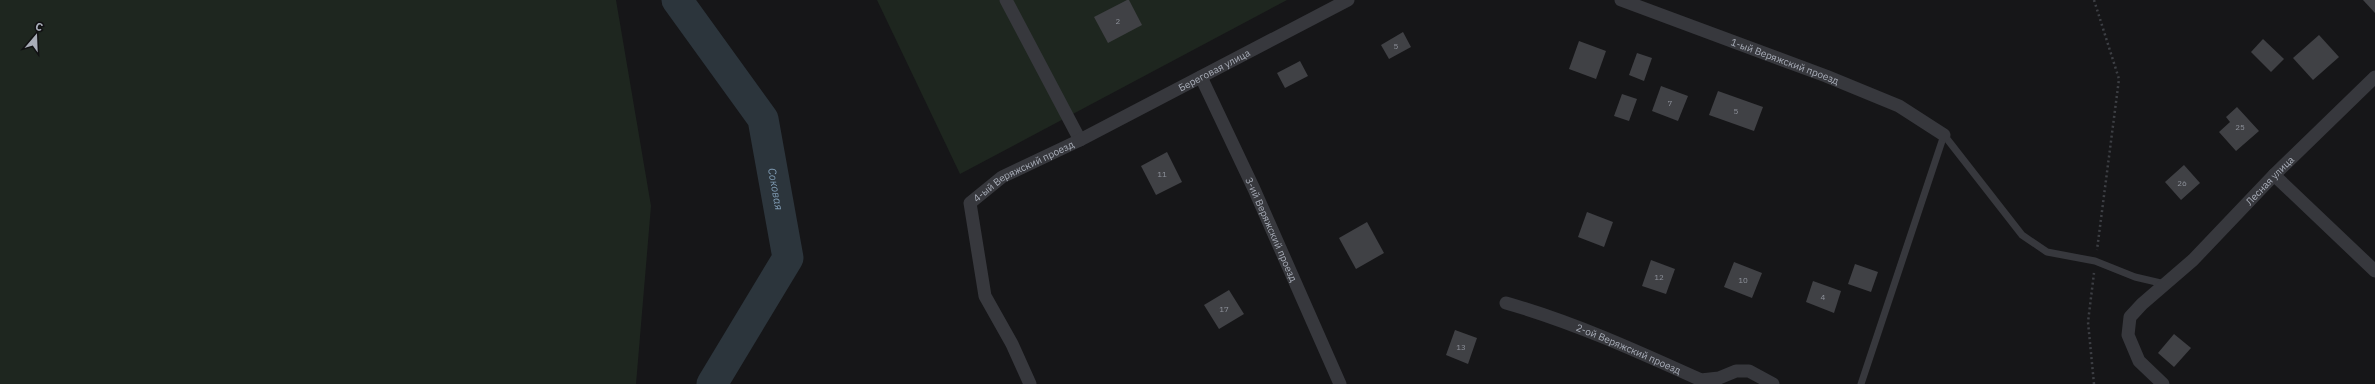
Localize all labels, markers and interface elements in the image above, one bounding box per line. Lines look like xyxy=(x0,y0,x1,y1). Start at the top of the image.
north arrow xyxy=(16,16,56,56)
house number: 2 xyxy=(1116,16,1121,26)
text: С xyxy=(34,19,45,34)
street label: 1-ый Веряжский проезд xyxy=(1729,35,1841,88)
house number: 5 xyxy=(1394,41,1399,51)
street label: Береговая улица xyxy=(1176,46,1253,95)
house number: 7 xyxy=(1668,98,1673,108)
house number: 5 xyxy=(1734,106,1739,116)
house number: 25 xyxy=(2235,122,2245,132)
street label: 4-ый Веряжский проезд xyxy=(971,138,1076,205)
street label: Лесная улица xyxy=(2243,153,2297,208)
water label: Соковая xyxy=(765,167,786,211)
house number: 11 xyxy=(1157,169,1167,179)
street label: 3-ий Веряжский проезд xyxy=(1242,175,1300,284)
house number: 26 xyxy=(2177,178,2187,188)
house number: 12 xyxy=(1654,272,1664,282)
house number: 10 xyxy=(1738,275,1748,285)
house number: 4 xyxy=(1821,292,1826,302)
house number: 17 xyxy=(1219,304,1229,314)
street label: 2-ой Веряжский проезд xyxy=(1574,321,1683,377)
house number: 13 xyxy=(1456,342,1466,352)

